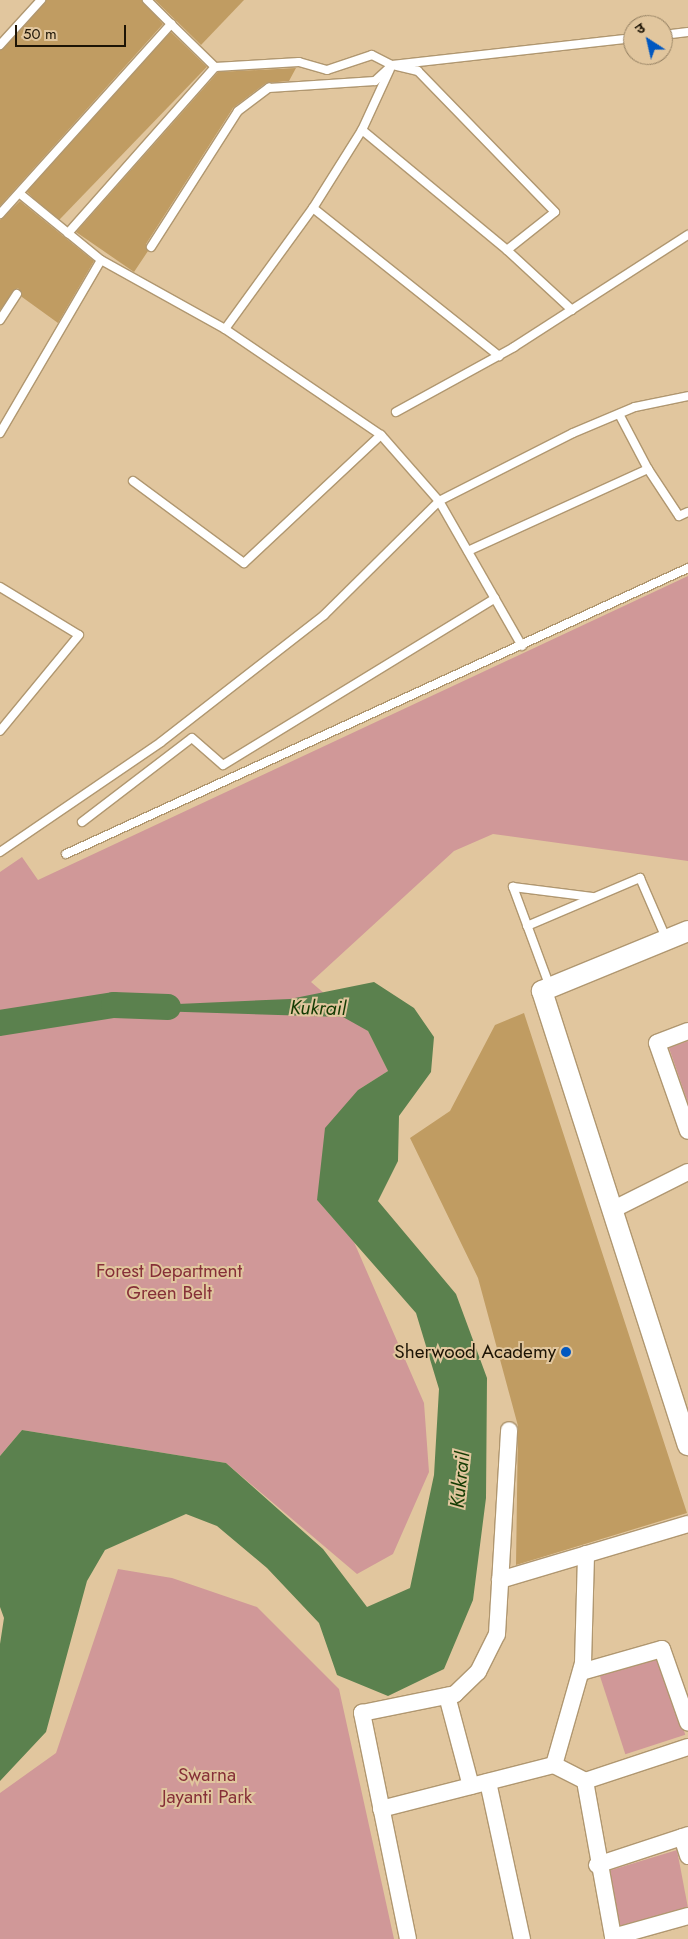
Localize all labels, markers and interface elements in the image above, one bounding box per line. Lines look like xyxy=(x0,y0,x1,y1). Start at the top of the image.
scale bar xyxy=(18,15,129,47)
north arrow xyxy=(623,15,673,65)
text: उ xyxy=(631,18,649,39)
text: 50 m xyxy=(23,23,57,45)
water label: Kukrail xyxy=(290,996,346,1020)
park label: Forest Department Green Belt xyxy=(96,1260,242,1304)
place label: Sherwood Academy xyxy=(394,1341,556,1363)
marker: Sherwood Academy xyxy=(560,1346,572,1358)
water label: Kukrail xyxy=(445,1451,475,1509)
park label: Swarna Jayanti Park xyxy=(162,1764,252,1808)

